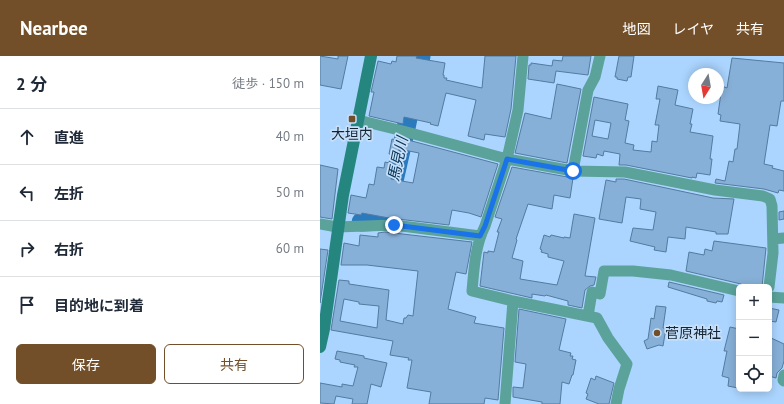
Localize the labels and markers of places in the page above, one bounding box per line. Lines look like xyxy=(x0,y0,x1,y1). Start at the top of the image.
marker: 大垣内 xyxy=(347,114,357,124)
place label: 大垣内 xyxy=(331,125,373,143)
place label: 菅原神社 xyxy=(665,324,721,342)
marker: 菅原神社 xyxy=(652,328,662,338)

